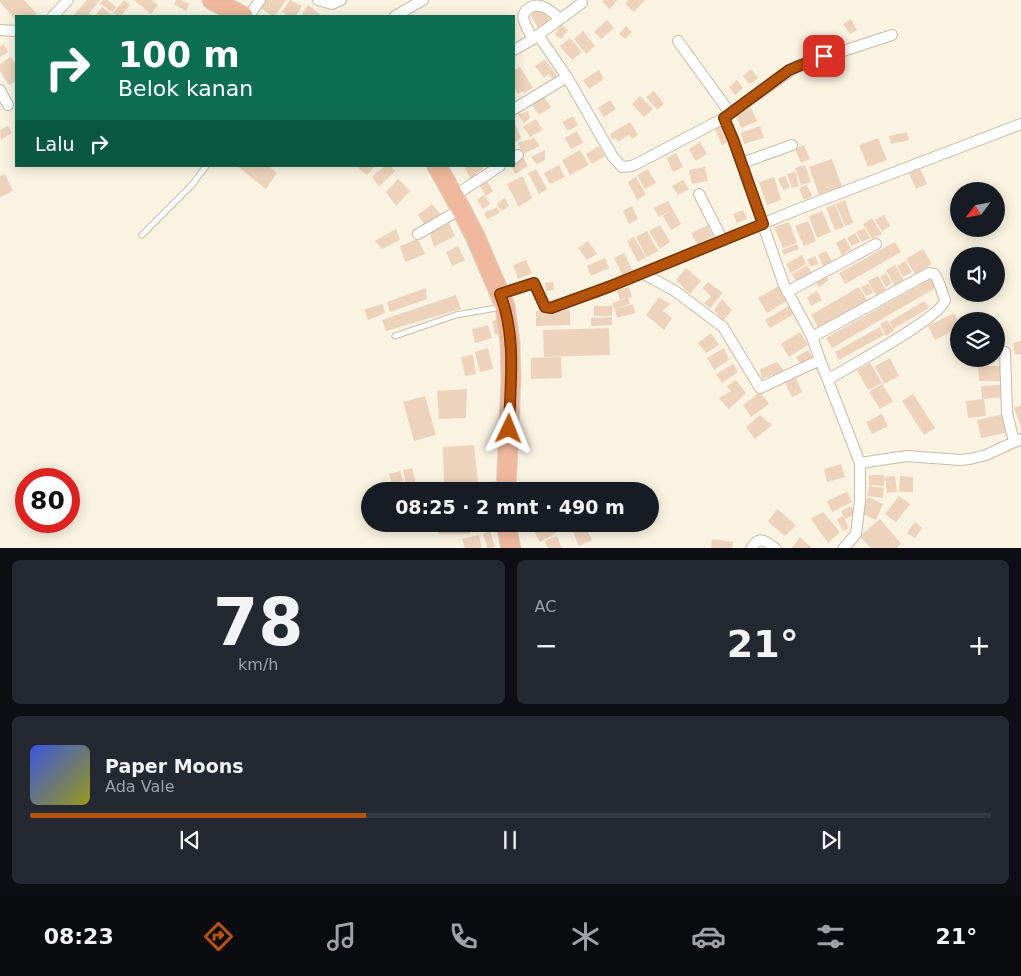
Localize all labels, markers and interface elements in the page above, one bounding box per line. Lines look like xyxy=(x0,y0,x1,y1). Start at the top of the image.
icon: right xyxy=(35,35,100,100)
text: 100 m xyxy=(118,35,240,75)
pin xyxy=(803,35,845,77)
icon: arrive xyxy=(810,42,838,70)
text: Belok kanan xyxy=(118,76,253,101)
icon: right xyxy=(85,130,113,158)
text: Lalu xyxy=(35,133,75,155)
north arrow xyxy=(950,182,1005,238)
map controls xyxy=(950,182,1005,367)
button: sound xyxy=(950,247,1005,302)
button: layers xyxy=(950,312,1005,367)
position arrow xyxy=(482,402,534,454)
speed limit sign: 80 xyxy=(15,468,80,533)
text: 08:25 · 2 mnt · 490 m xyxy=(395,496,625,518)
text: 78 xyxy=(213,585,303,660)
text: AC xyxy=(535,597,556,616)
text: 21° xyxy=(727,622,799,666)
text: − xyxy=(535,629,558,662)
text: + xyxy=(968,629,991,662)
text: km/h xyxy=(238,655,278,674)
text: Paper Moons xyxy=(105,755,244,777)
text: Ada Vale xyxy=(105,777,175,796)
icon: previous xyxy=(176,826,204,854)
icon: pause xyxy=(496,826,524,854)
icon: next xyxy=(817,826,845,854)
icon: directions xyxy=(201,919,236,954)
icon: music xyxy=(324,919,359,954)
icon: phone xyxy=(446,919,481,954)
icon: climate xyxy=(568,919,603,954)
icon: car xyxy=(691,919,726,954)
icon: filters xyxy=(813,919,848,954)
text: 08:23 xyxy=(44,924,114,949)
text: 21° xyxy=(936,924,977,949)

